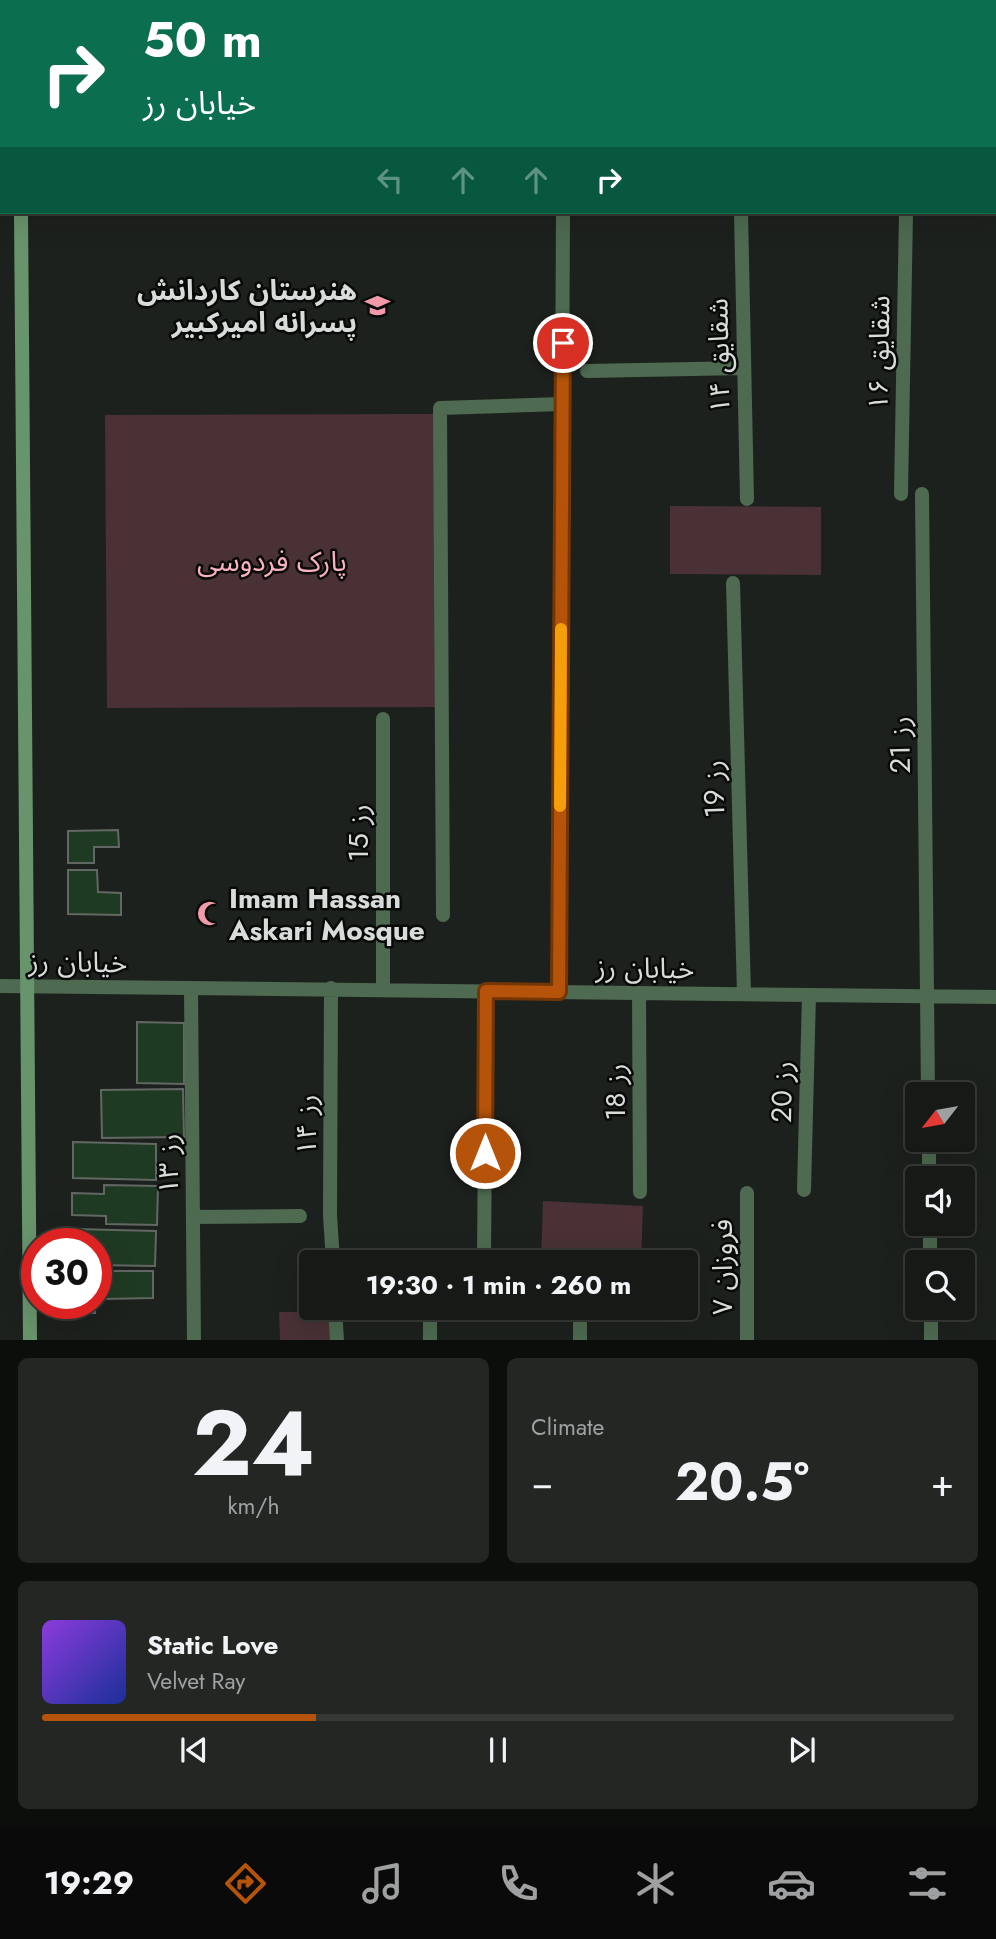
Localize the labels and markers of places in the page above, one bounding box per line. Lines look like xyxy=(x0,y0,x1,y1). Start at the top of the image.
place label: هنرستان کاردانش پسرانه امیرکبیر xyxy=(137,270,357,343)
school or university icon: هنرستان کاردانش پسرانه امیرکبیر xyxy=(363,292,391,320)
pin xyxy=(533,313,593,373)
place label: Imam Hassan Askari Mosque xyxy=(228,878,425,951)
mosque icon: Imam Hassan Askari Mosque xyxy=(195,900,223,928)

